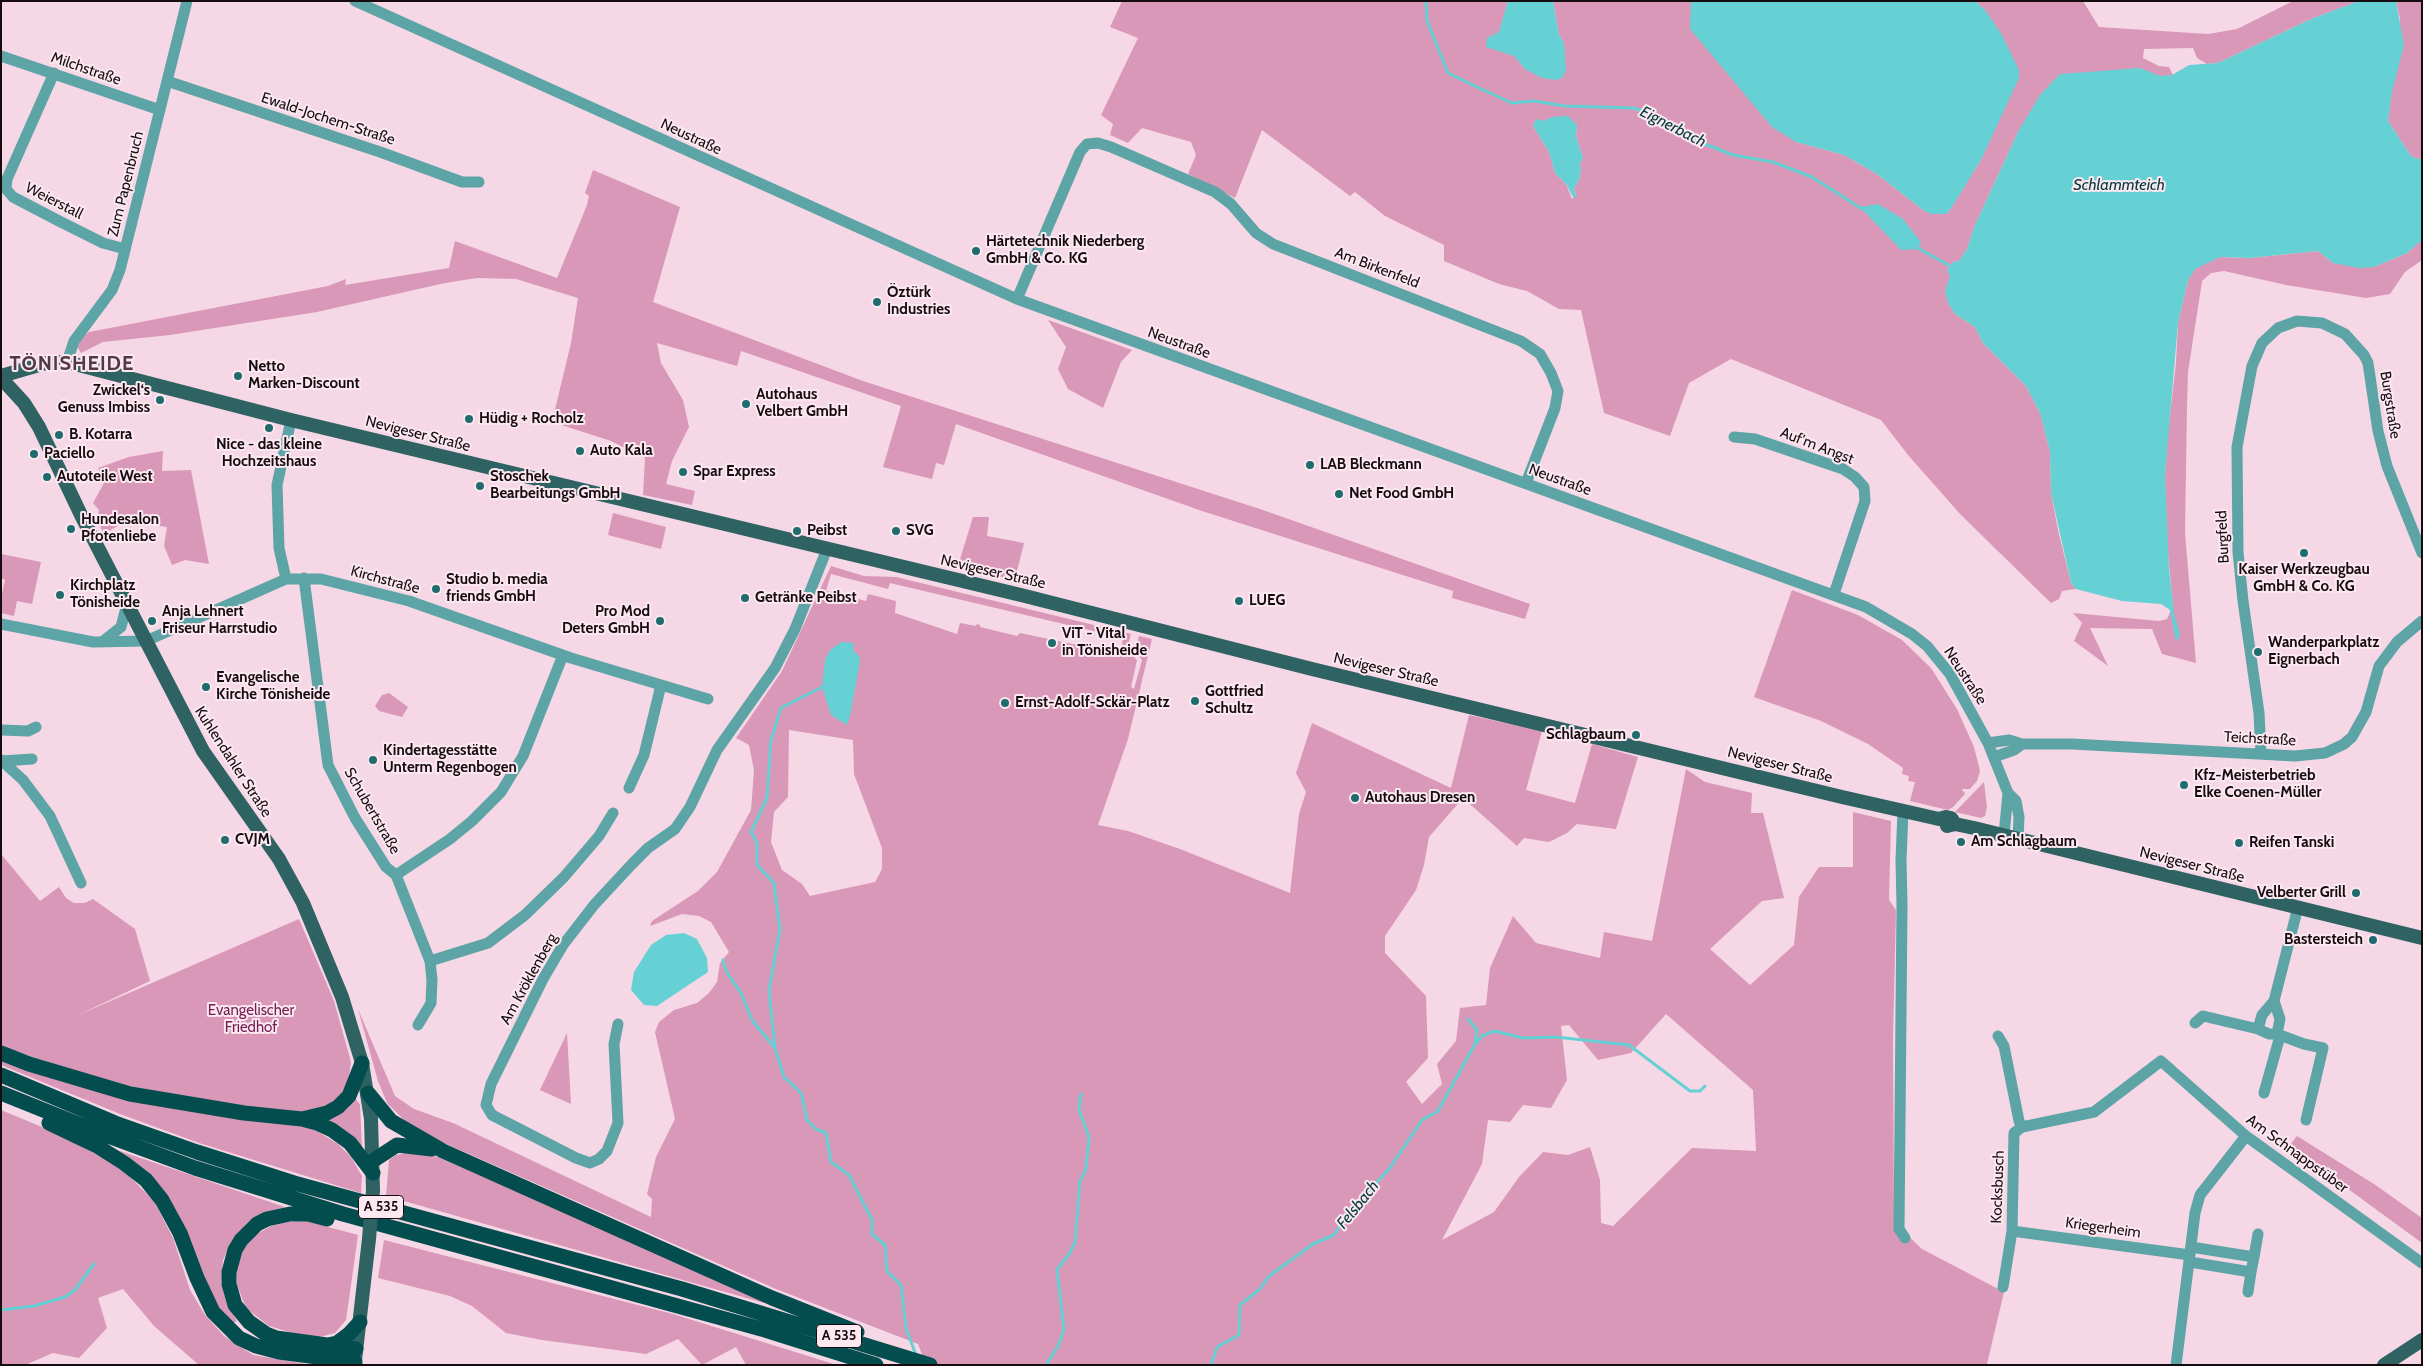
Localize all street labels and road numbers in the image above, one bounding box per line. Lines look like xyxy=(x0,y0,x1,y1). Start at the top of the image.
street label: Milchstraße xyxy=(49,49,123,89)
street label: Ewald-Jochem-Straße xyxy=(259,89,397,149)
street label: Neustraße xyxy=(658,115,724,159)
street label: Zum Papenbruch xyxy=(104,129,148,239)
street label: Weierstall xyxy=(22,179,86,223)
street label: Am Birkenfeld xyxy=(1332,244,1422,292)
street label: Neustraße xyxy=(1145,323,1213,363)
street label: Burgstraße xyxy=(2376,370,2404,440)
street label: Nevigeser Straße xyxy=(364,412,472,456)
street label: Auf'm Angst xyxy=(1778,424,1856,468)
street label: Neustraße xyxy=(1526,460,1594,500)
street label: Burgfeld xyxy=(2213,510,2233,564)
street label: Nevigeser Straße xyxy=(939,551,1047,593)
street label: Kirchstraße xyxy=(348,562,422,598)
street label: Neustraße xyxy=(1940,644,1990,708)
street label: Nevigeser Straße xyxy=(1332,649,1440,691)
street label: Kuhlendahler Straße xyxy=(191,703,275,821)
street label: Teichstraße xyxy=(2224,728,2296,750)
street label: Nevigeser Straße xyxy=(1726,743,1834,787)
street label: Schubertstraße xyxy=(340,765,404,857)
street label: Nevigeser Straße xyxy=(2138,843,2246,887)
street label: Am Kröklenberg xyxy=(497,930,561,1028)
street label: Am Schnappstüber xyxy=(2243,1111,2351,1197)
street label: Kocksbusch xyxy=(1988,1150,2008,1224)
road number: A 535 xyxy=(358,1196,404,1218)
street label: Kriegerheim xyxy=(2064,1214,2142,1242)
road number: A 535 xyxy=(816,1324,862,1348)

